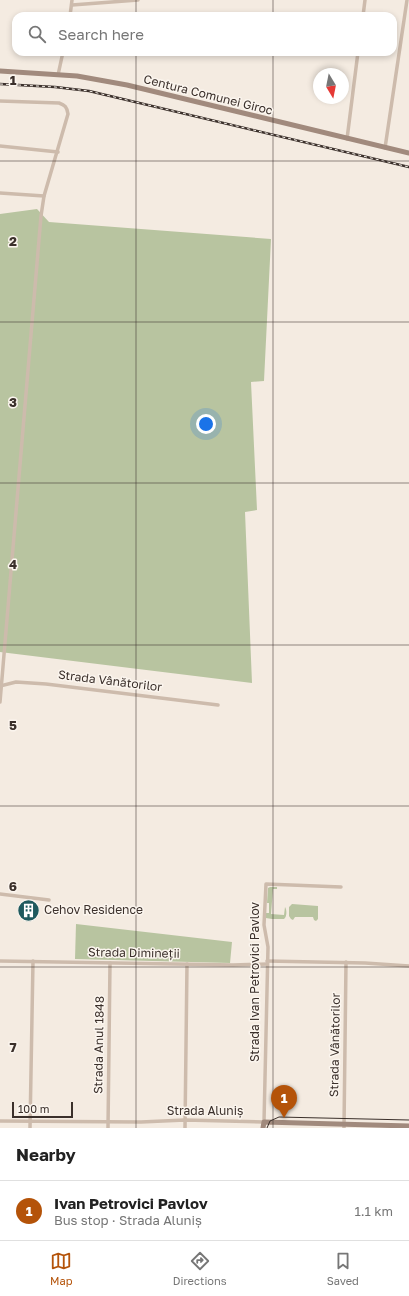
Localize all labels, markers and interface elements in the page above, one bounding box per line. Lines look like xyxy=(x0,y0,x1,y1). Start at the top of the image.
search box xyxy=(12,12,397,56)
icon: search xyxy=(26,23,48,45)
text: Search here xyxy=(58,25,144,43)
north arrow xyxy=(313,68,349,104)
street label: Centura Comunei Giroc xyxy=(142,71,275,118)
text: 1 xyxy=(10,72,17,88)
text: 2 xyxy=(9,233,17,249)
text: 3 xyxy=(9,394,17,410)
your location xyxy=(196,414,216,434)
text: 4 xyxy=(9,556,17,572)
street label: Strada Vânătorilor xyxy=(57,667,163,694)
text: 5 xyxy=(9,717,17,733)
text: 6 xyxy=(9,878,17,894)
building icon: Cehov Residence xyxy=(16,897,42,923)
place label: Cehov Residence xyxy=(44,902,143,917)
street label: Strada Ivan Petrovici Pavlov xyxy=(247,902,262,1062)
street label: Strada Dimineții xyxy=(88,944,180,961)
street label: Strada Vânătorilor xyxy=(326,992,343,1097)
street label: Strada Anul 1848 xyxy=(90,996,107,1094)
text: 7 xyxy=(9,1039,17,1055)
pin: 1 xyxy=(271,1085,297,1118)
scale bar xyxy=(12,1100,73,1119)
text: 100 m xyxy=(18,1102,49,1115)
street label: Strada Aluniș xyxy=(167,1103,243,1118)
text: Nearby xyxy=(16,1144,76,1165)
text: Ivan Petrovici Pavlov xyxy=(54,1194,208,1212)
text: 1 xyxy=(26,1203,32,1219)
text: 1.1 km xyxy=(354,1203,393,1219)
text: Bus stop · Strada Aluniș xyxy=(54,1212,202,1228)
tab: Map xyxy=(50,1250,73,1287)
tab: Directions xyxy=(173,1250,227,1287)
tab: Saved xyxy=(327,1250,359,1287)

